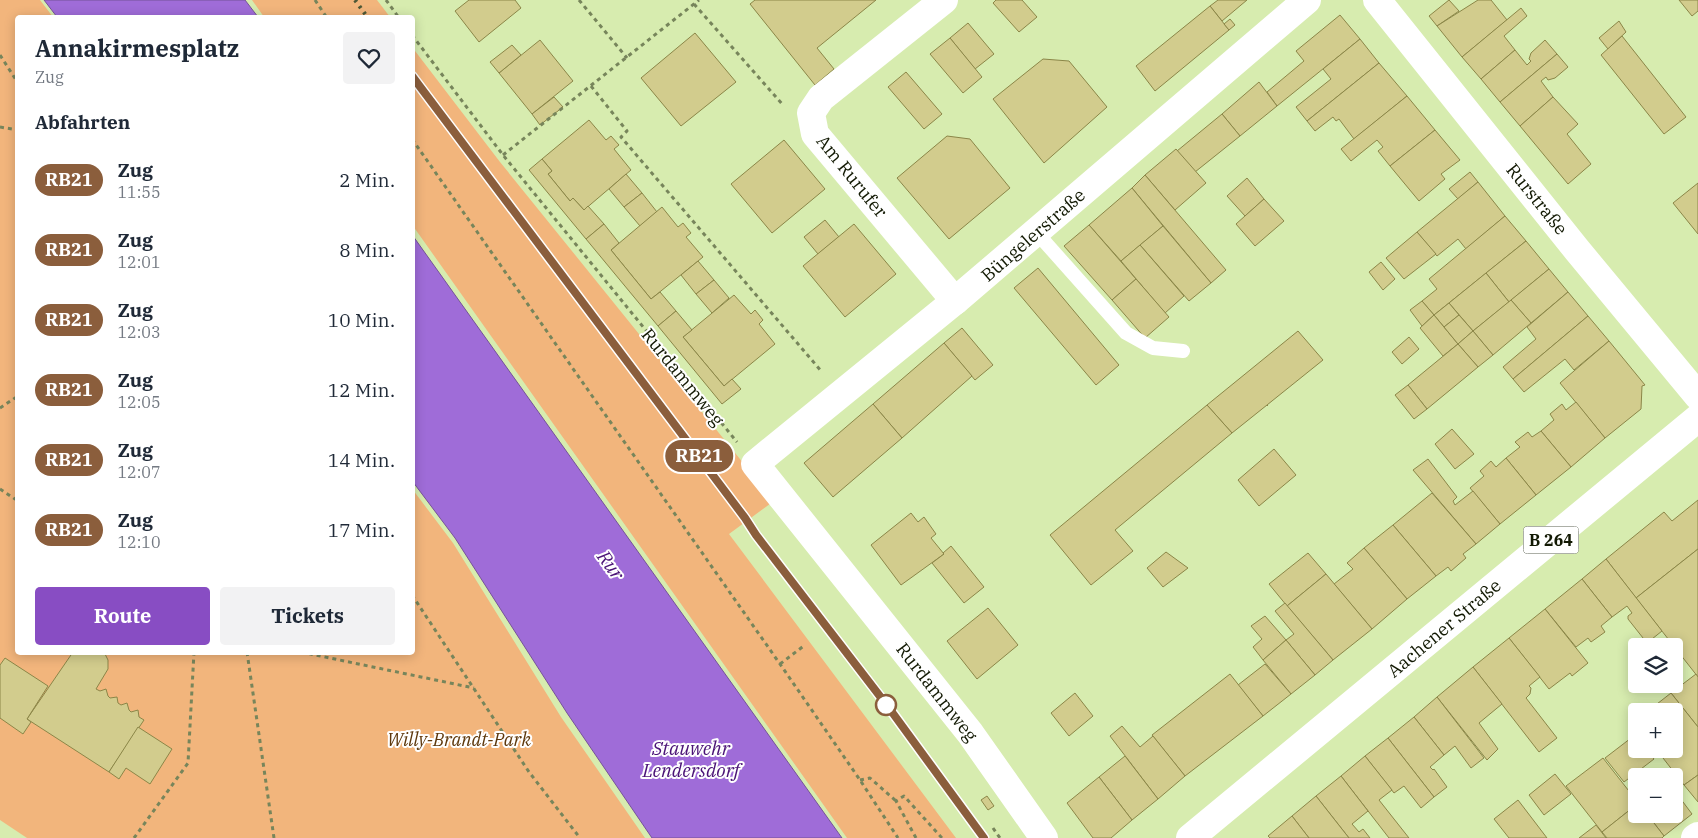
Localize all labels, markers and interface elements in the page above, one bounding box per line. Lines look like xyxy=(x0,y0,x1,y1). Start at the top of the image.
text: Annakirmesplatz xyxy=(35,32,239,64)
button: heart xyxy=(343,32,395,84)
text: Zug xyxy=(35,67,64,87)
text: Abfahrten xyxy=(35,110,130,134)
street label: Am Rurufer xyxy=(812,130,892,222)
text: Zug xyxy=(118,158,153,182)
street label: Rurstraße xyxy=(1501,159,1573,239)
text: RB21 xyxy=(45,168,93,191)
text: 2 Min. xyxy=(339,168,395,192)
text: 11:55 xyxy=(118,182,161,202)
street label: Büngelerstraße xyxy=(976,183,1090,287)
text: Zug xyxy=(118,228,153,252)
text: RB21 xyxy=(45,238,93,261)
text: 8 Min. xyxy=(339,238,395,262)
text: 12:01 xyxy=(118,252,161,272)
text: Zug xyxy=(118,298,153,322)
text: RB21 xyxy=(45,308,93,331)
text: 10 Min. xyxy=(328,308,395,332)
text: 12:03 xyxy=(118,322,161,342)
street label: Rurdammweg xyxy=(637,323,730,431)
text: Zug xyxy=(118,368,153,392)
text: RB21 xyxy=(45,378,93,401)
text: 12 Min. xyxy=(328,378,395,402)
text: 12:05 xyxy=(118,392,161,412)
text: Zug xyxy=(118,438,153,462)
line badge: RB21 xyxy=(664,440,734,472)
text: RB21 xyxy=(675,444,723,467)
text: RB21 xyxy=(45,448,93,471)
text: 14 Min. xyxy=(328,448,395,472)
text: 12:07 xyxy=(118,462,161,482)
text: Zug xyxy=(118,508,153,532)
text: RB21 xyxy=(45,518,93,541)
text: 17 Min. xyxy=(328,518,395,542)
road number: B 264 xyxy=(1524,526,1578,554)
text: 12:10 xyxy=(118,532,161,552)
water label: Rur xyxy=(592,545,630,585)
street label: Aachener Straße xyxy=(1382,574,1506,682)
button: Route xyxy=(35,587,210,645)
button: Tickets xyxy=(220,587,395,645)
street label: Rurdammweg xyxy=(891,638,983,746)
map controls xyxy=(1628,638,1683,823)
button: layers xyxy=(1628,638,1683,693)
unlabelled marker xyxy=(875,694,897,716)
button: + xyxy=(1628,703,1683,758)
park label: Willy-Brandt-Park xyxy=(387,728,531,751)
water label: Stauwehr Lendersdorf xyxy=(641,736,743,782)
button: − xyxy=(1628,768,1683,823)

